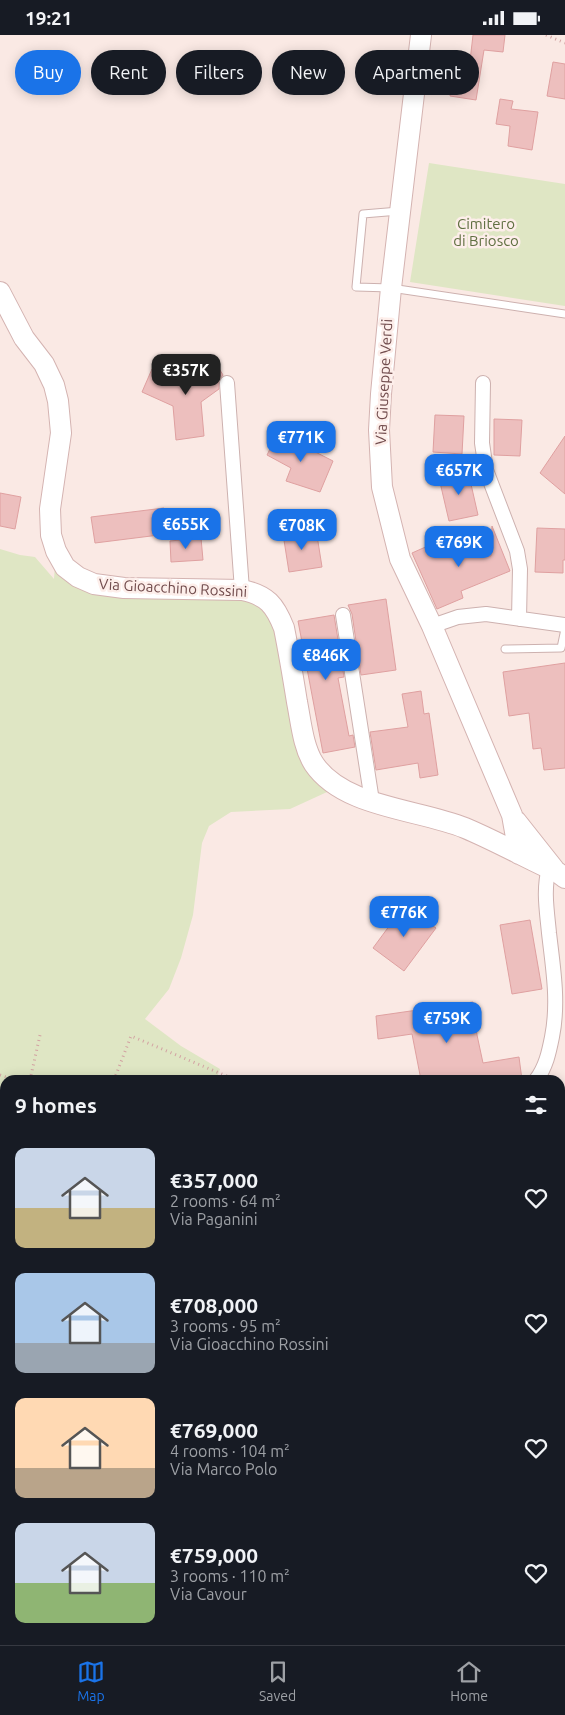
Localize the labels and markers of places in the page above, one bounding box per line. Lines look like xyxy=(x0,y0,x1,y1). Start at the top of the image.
pin: €357K xyxy=(151,353,221,396)
pin: €771K xyxy=(266,421,336,463)
pin: €657K xyxy=(424,453,494,496)
pin: €655K xyxy=(151,507,221,550)
pin: €708K xyxy=(267,509,337,551)
pin: €769K xyxy=(424,525,494,568)
pin: €846K xyxy=(291,639,361,681)
pin: €776K xyxy=(369,895,439,938)
pin: €759K xyxy=(412,1001,482,1044)

